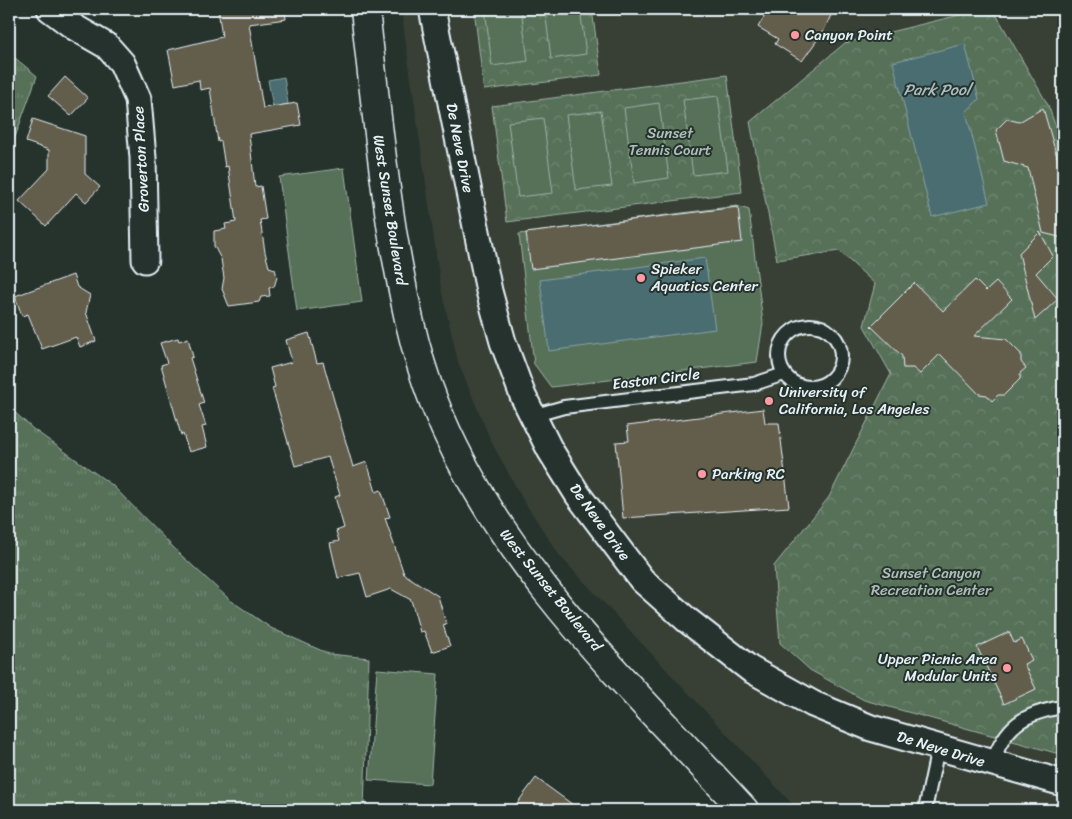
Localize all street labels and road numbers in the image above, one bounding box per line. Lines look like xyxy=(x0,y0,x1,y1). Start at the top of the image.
street label: De Neve Drive xyxy=(439,101,481,195)
street label: Groverton Place xyxy=(125,105,157,213)
street label: West Sunset Boulevard xyxy=(365,133,415,288)
street label: Easton Circle xyxy=(611,361,702,397)
street label: De Neve Drive xyxy=(563,478,637,567)
street label: West Sunset Boulevard xyxy=(493,523,610,658)
street label: De Neve Drive xyxy=(894,723,989,775)

